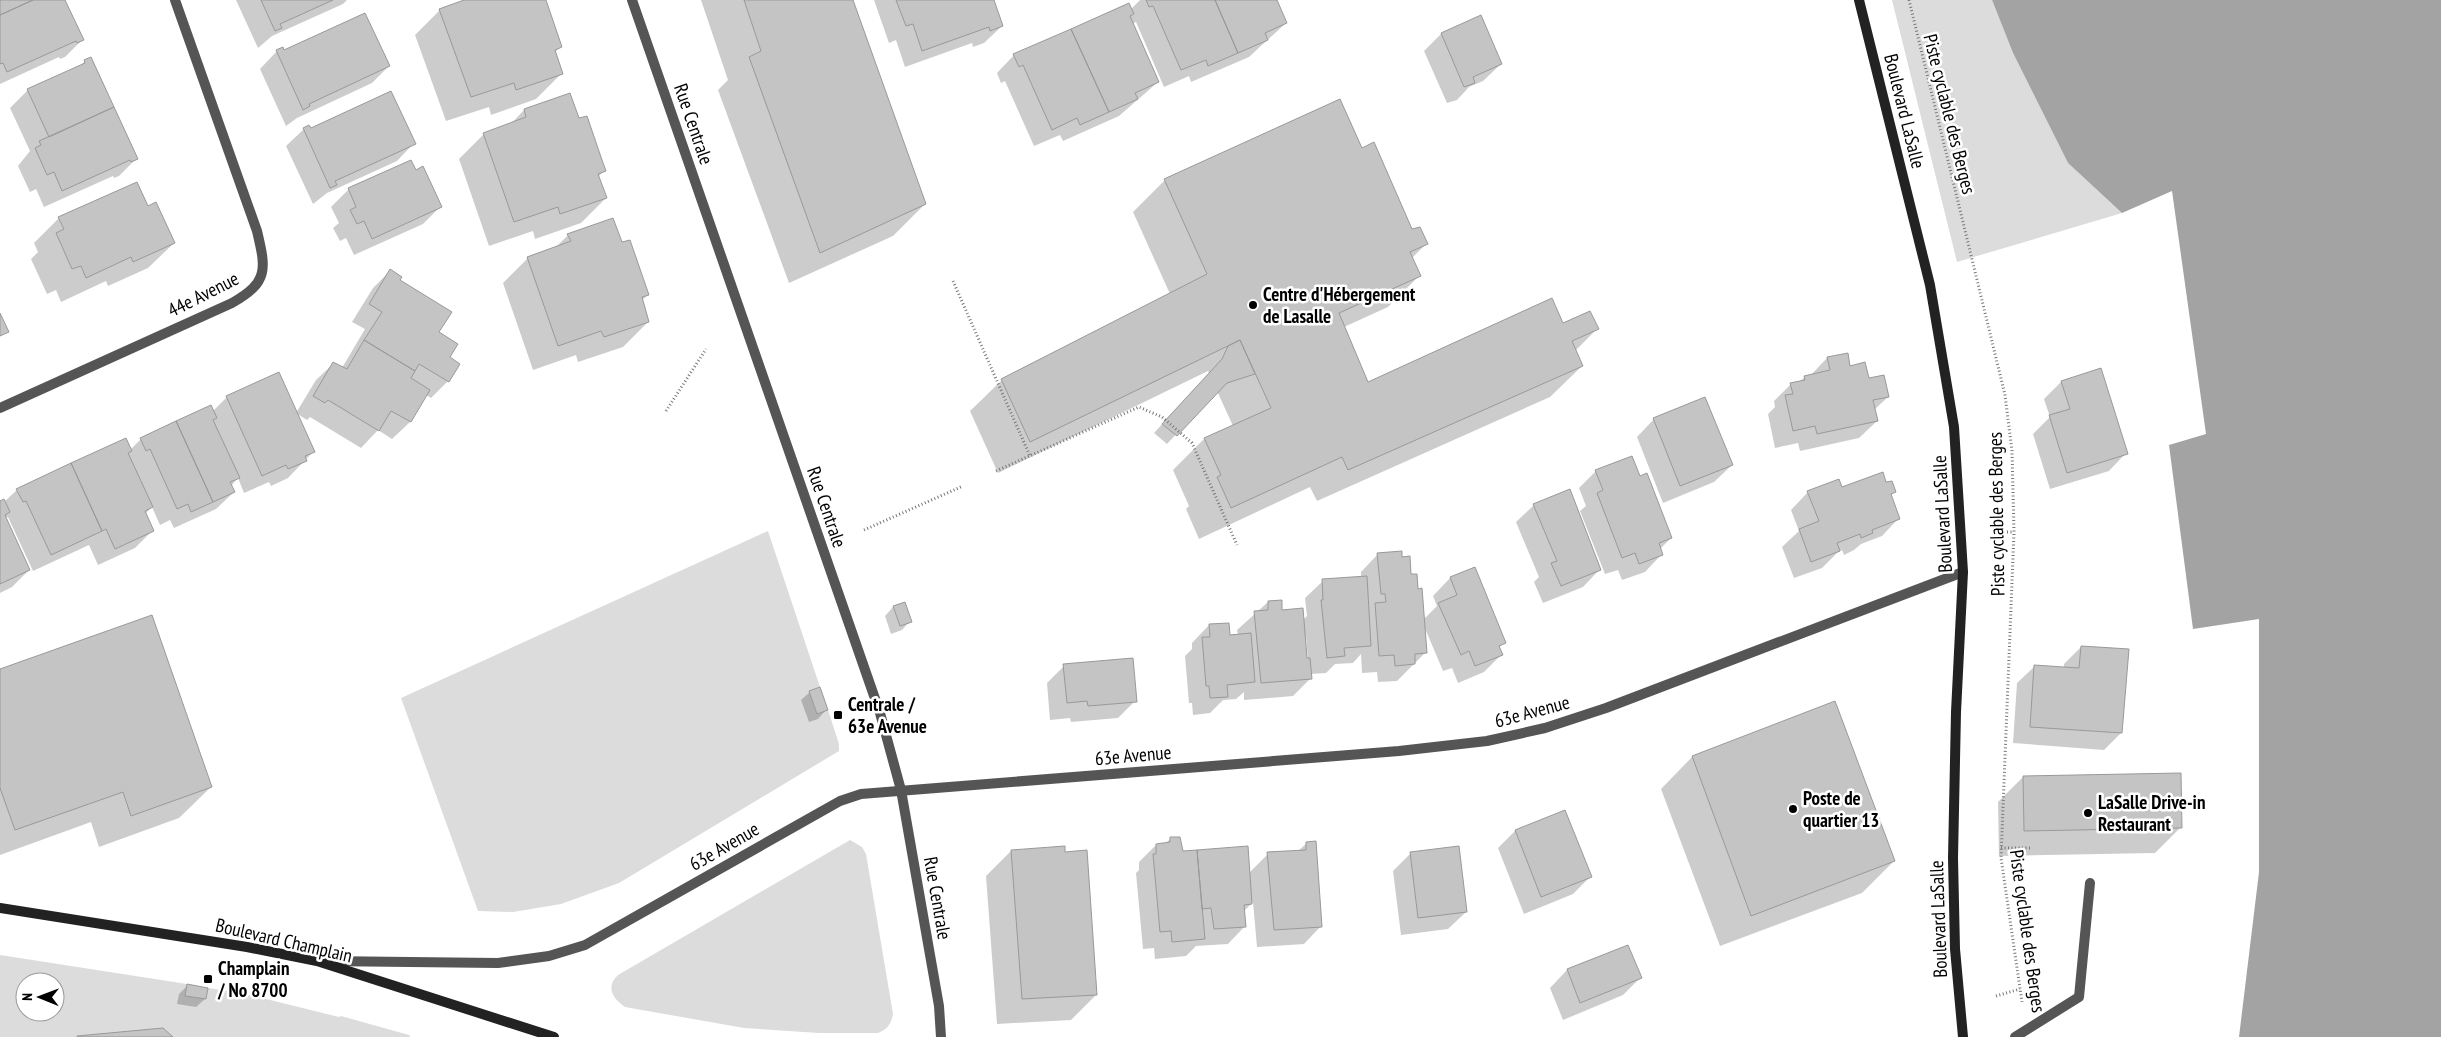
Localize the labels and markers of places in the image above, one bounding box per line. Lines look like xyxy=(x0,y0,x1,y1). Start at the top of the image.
place label: Centre d'Hébergement de Lasalle xyxy=(1263,282,1416,328)
marker: Centre d'Hébergement de Lasalle xyxy=(1247,299,1259,311)
place label: Centrale / 63e Avenue xyxy=(848,692,927,738)
marker: Centrale / 63e Avenue xyxy=(832,709,844,721)
place label: Poste de quartier 13 xyxy=(1803,786,1879,832)
place label: LaSalle Drive-in Restaurant xyxy=(2098,790,2205,836)
marker: Poste de quartier 13 xyxy=(1787,803,1799,815)
marker: LaSalle Drive-in Restaurant xyxy=(2082,807,2094,819)
place label: Champlain / No 8700 xyxy=(217,956,289,1002)
marker: Champlain / No 8700 xyxy=(202,973,214,985)

